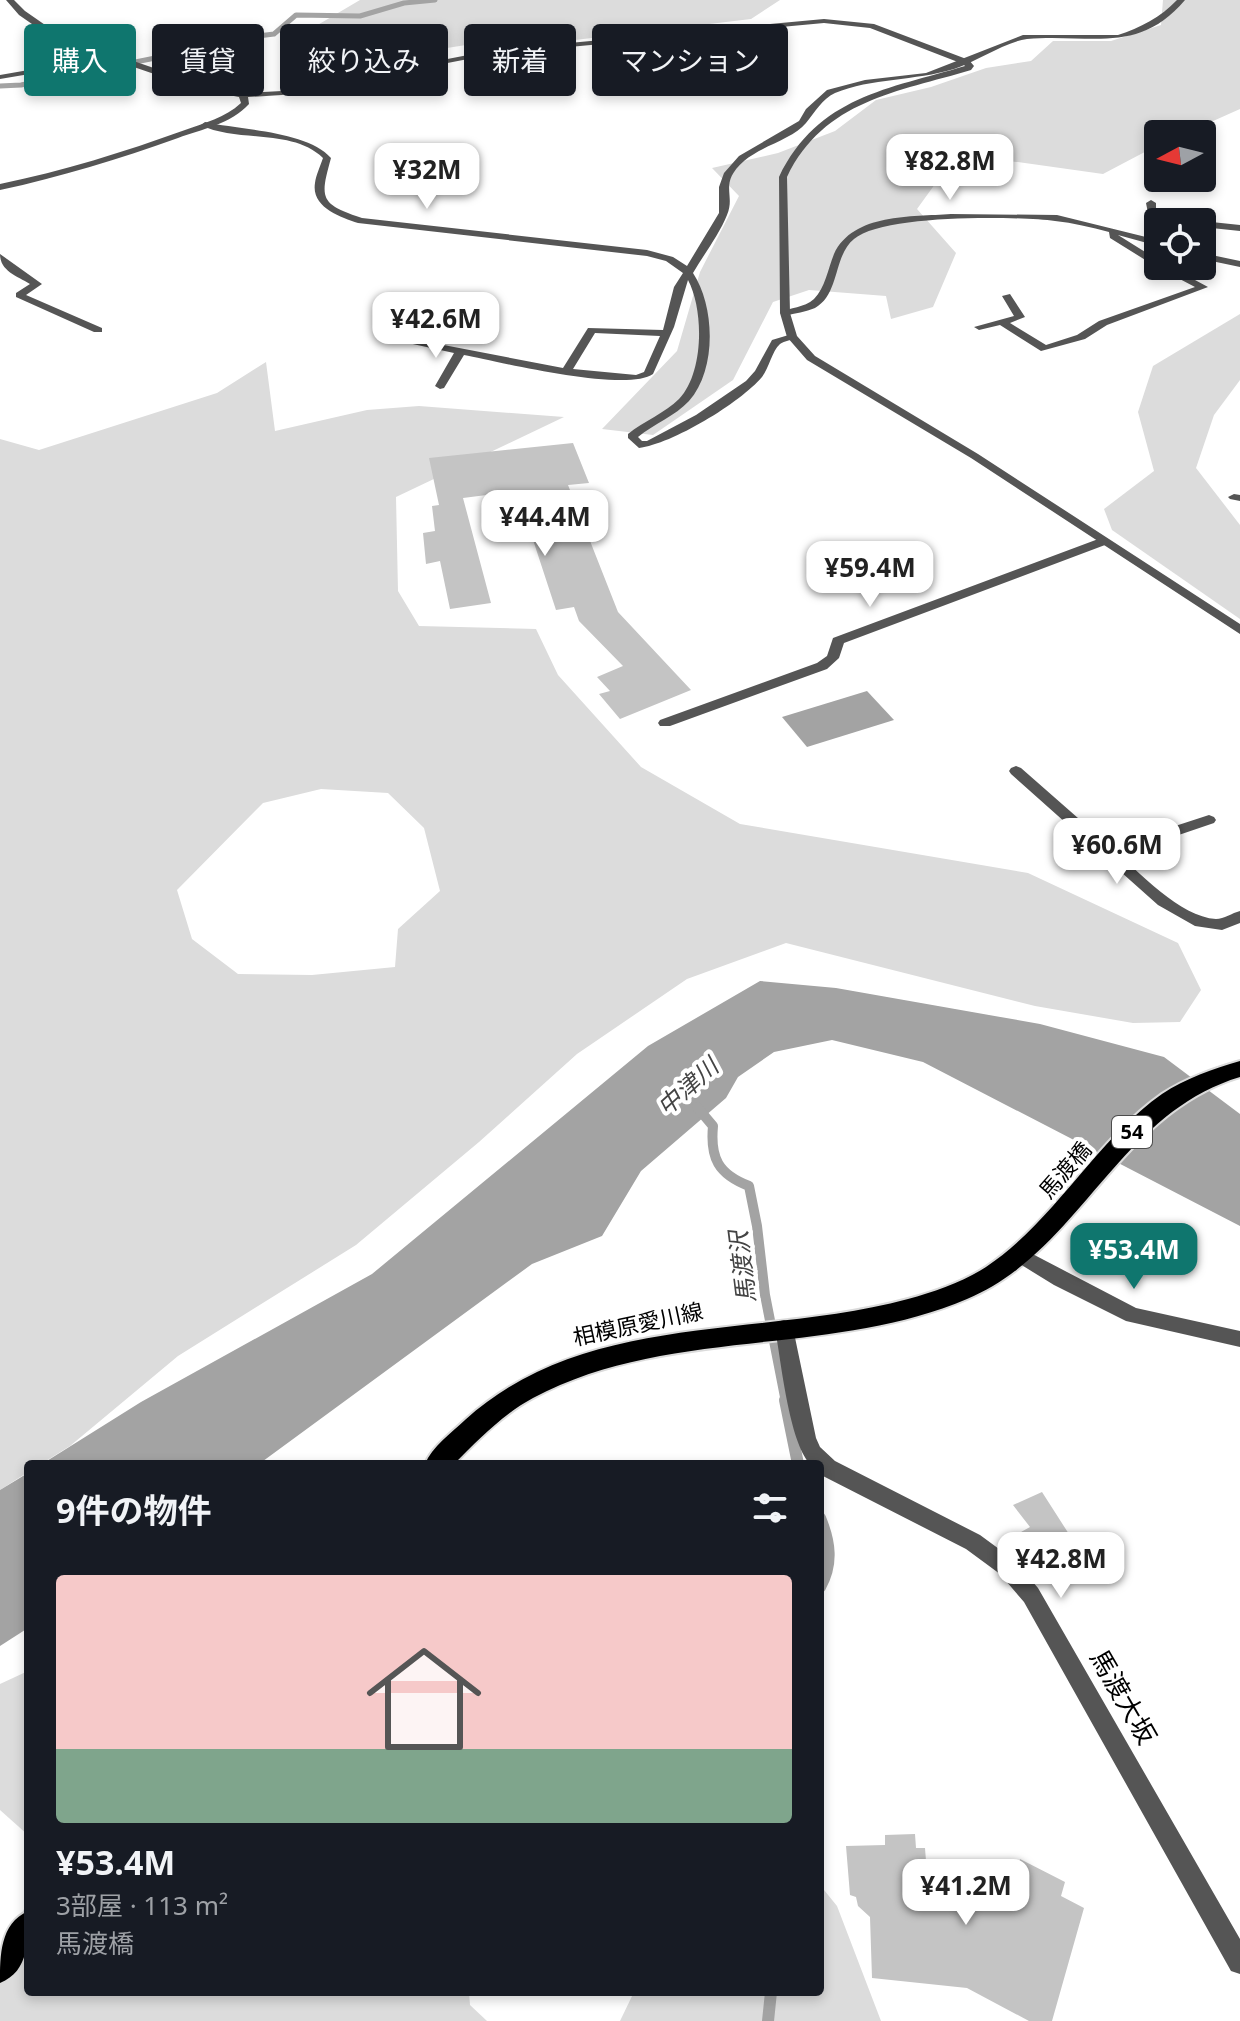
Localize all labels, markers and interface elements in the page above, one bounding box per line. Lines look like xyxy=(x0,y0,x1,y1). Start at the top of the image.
chip: 購入 xyxy=(24,24,136,96)
chip: 賃貸 xyxy=(152,24,264,96)
chip: 絞り込み xyxy=(280,24,448,96)
chip: 新着 xyxy=(464,24,576,96)
chip: マンション xyxy=(592,24,788,96)
north arrow xyxy=(1144,120,1216,192)
map controls xyxy=(1144,120,1216,280)
pin: ¥82.8M xyxy=(885,134,1015,202)
text: ¥82.8M xyxy=(904,142,996,178)
pin: ¥32M xyxy=(380,143,474,211)
text: ¥32M xyxy=(392,151,462,187)
button: locate xyxy=(1144,208,1216,280)
pin: ¥42.6M xyxy=(371,292,501,360)
text: ¥42.6M xyxy=(390,300,482,336)
pin: ¥44.4M xyxy=(480,490,610,558)
text: ¥44.4M xyxy=(499,498,591,534)
pin: ¥59.4M xyxy=(805,541,935,609)
text: ¥59.4M xyxy=(824,549,916,585)
pin: ¥60.6M xyxy=(1052,818,1182,886)
text: ¥60.6M xyxy=(1071,826,1163,862)
water label: 中津川 xyxy=(649,1048,727,1122)
road number: 54 xyxy=(1112,1116,1152,1148)
street label: 馬渡橋 xyxy=(1031,1135,1097,1204)
pin: ¥53.4M xyxy=(1069,1223,1199,1291)
water label: 馬渡沢 xyxy=(720,1226,762,1305)
text: ¥53.4M xyxy=(1088,1231,1180,1267)
street label: 相模原愛川線 xyxy=(570,1295,705,1351)
icon: filters xyxy=(748,1486,792,1530)
text: 9件の物件 xyxy=(56,1487,211,1533)
pin: ¥42.8M xyxy=(996,1532,1126,1600)
text: ¥42.8M xyxy=(1015,1540,1107,1576)
icon: home xyxy=(352,1627,496,1771)
street label: 馬渡大坂 xyxy=(1082,1642,1165,1751)
text: ¥53.4M xyxy=(56,1839,175,1885)
pin: ¥41.2M xyxy=(901,1859,1031,1927)
text: ¥41.2M xyxy=(920,1867,1012,1903)
text: 3部屋 · 113 m² xyxy=(56,1887,228,1923)
text: 馬渡橋 xyxy=(56,1925,134,1961)

